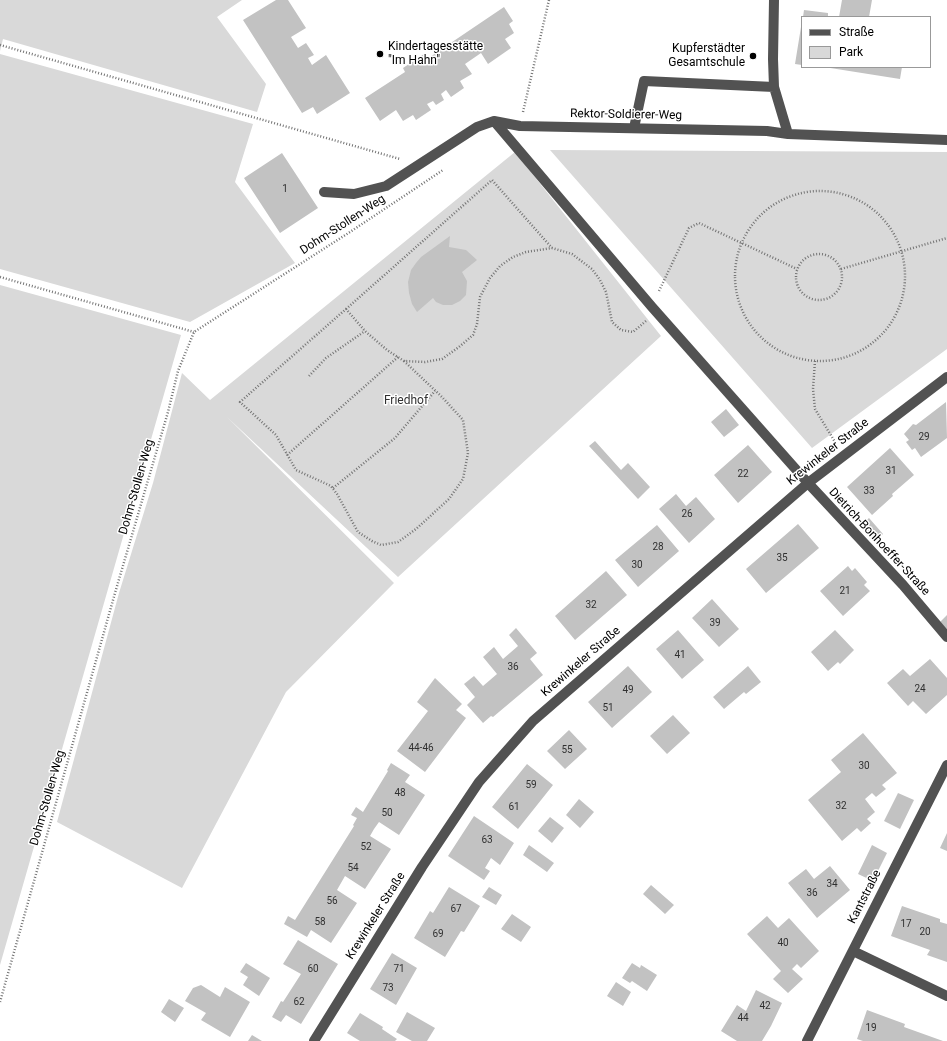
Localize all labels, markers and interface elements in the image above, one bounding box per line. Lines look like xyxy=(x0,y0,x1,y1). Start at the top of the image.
legend xyxy=(801,16,931,68)
text: Straße xyxy=(839,25,874,39)
place label: Kindertagesstätte "Im Hahn" xyxy=(388,40,483,68)
place label: Kupferstädter Gesamtschule xyxy=(668,42,745,70)
text: Park xyxy=(839,45,863,59)
marker: Kindertagesstätte "Im Hahn" xyxy=(375,49,385,59)
marker: Kupferstädter Gesamtschule xyxy=(748,51,758,61)
street label: Rektor-Soldierer-Weg xyxy=(570,107,682,123)
house number: 1 xyxy=(282,183,288,195)
street label: Dohm-Stollen-Weg xyxy=(298,192,388,258)
park label: Friedhof xyxy=(384,394,428,408)
street label: Krewinkeler Straße xyxy=(784,416,872,488)
house number: 29 xyxy=(918,431,930,443)
street label: Dohm-Stollen-Weg xyxy=(116,438,158,536)
house number: 31 xyxy=(885,465,897,477)
house number: 22 xyxy=(737,468,749,480)
street label: Dietrich-Bonhoeffer-Straße xyxy=(825,485,933,599)
house number: 33 xyxy=(863,485,875,497)
house number: 26 xyxy=(681,508,693,520)
house number: 28 xyxy=(652,541,664,553)
house number: 35 xyxy=(776,552,788,564)
house number: 30 xyxy=(631,559,643,571)
house number: 21 xyxy=(839,585,851,597)
house number: 32 xyxy=(585,599,597,611)
house number: 39 xyxy=(709,617,721,629)
street label: Krewinkeler Straße xyxy=(539,624,623,700)
house number: 41 xyxy=(674,649,686,661)
house number: 36 xyxy=(507,661,519,673)
house number: 24 xyxy=(914,683,926,695)
house number: 49 xyxy=(622,684,634,696)
house number: 51 xyxy=(602,702,614,714)
house number: 44-46 xyxy=(408,742,434,754)
house number: 55 xyxy=(561,744,573,756)
street label: Dohm-Stollen-Weg xyxy=(27,749,69,847)
house number: 30 xyxy=(858,760,870,772)
house number: 59 xyxy=(525,779,537,791)
house number: 48 xyxy=(394,787,406,799)
house number: 32 xyxy=(835,800,847,812)
house number: 61 xyxy=(508,801,520,813)
house number: 50 xyxy=(381,807,393,819)
house number: 63 xyxy=(481,834,493,846)
house number: 52 xyxy=(360,841,372,853)
house number: 54 xyxy=(347,862,359,874)
street label: Kantstraße xyxy=(845,868,885,926)
street label: Krewinkeler Straße xyxy=(343,870,409,962)
house number: 34 xyxy=(826,878,838,890)
house number: 36 xyxy=(806,887,818,899)
house number: 56 xyxy=(326,895,338,907)
house number: 67 xyxy=(450,903,462,915)
house number: 58 xyxy=(314,916,326,928)
house number: 17 xyxy=(900,918,912,930)
house number: 20 xyxy=(919,926,931,938)
house number: 69 xyxy=(432,928,444,940)
house number: 40 xyxy=(777,937,789,949)
house number: 60 xyxy=(307,963,319,975)
house number: 71 xyxy=(393,963,405,975)
house number: 73 xyxy=(382,982,394,994)
house number: 62 xyxy=(293,996,305,1008)
house number: 42 xyxy=(759,1000,771,1012)
house number: 44 xyxy=(737,1012,749,1024)
house number: 19 xyxy=(865,1022,877,1034)

